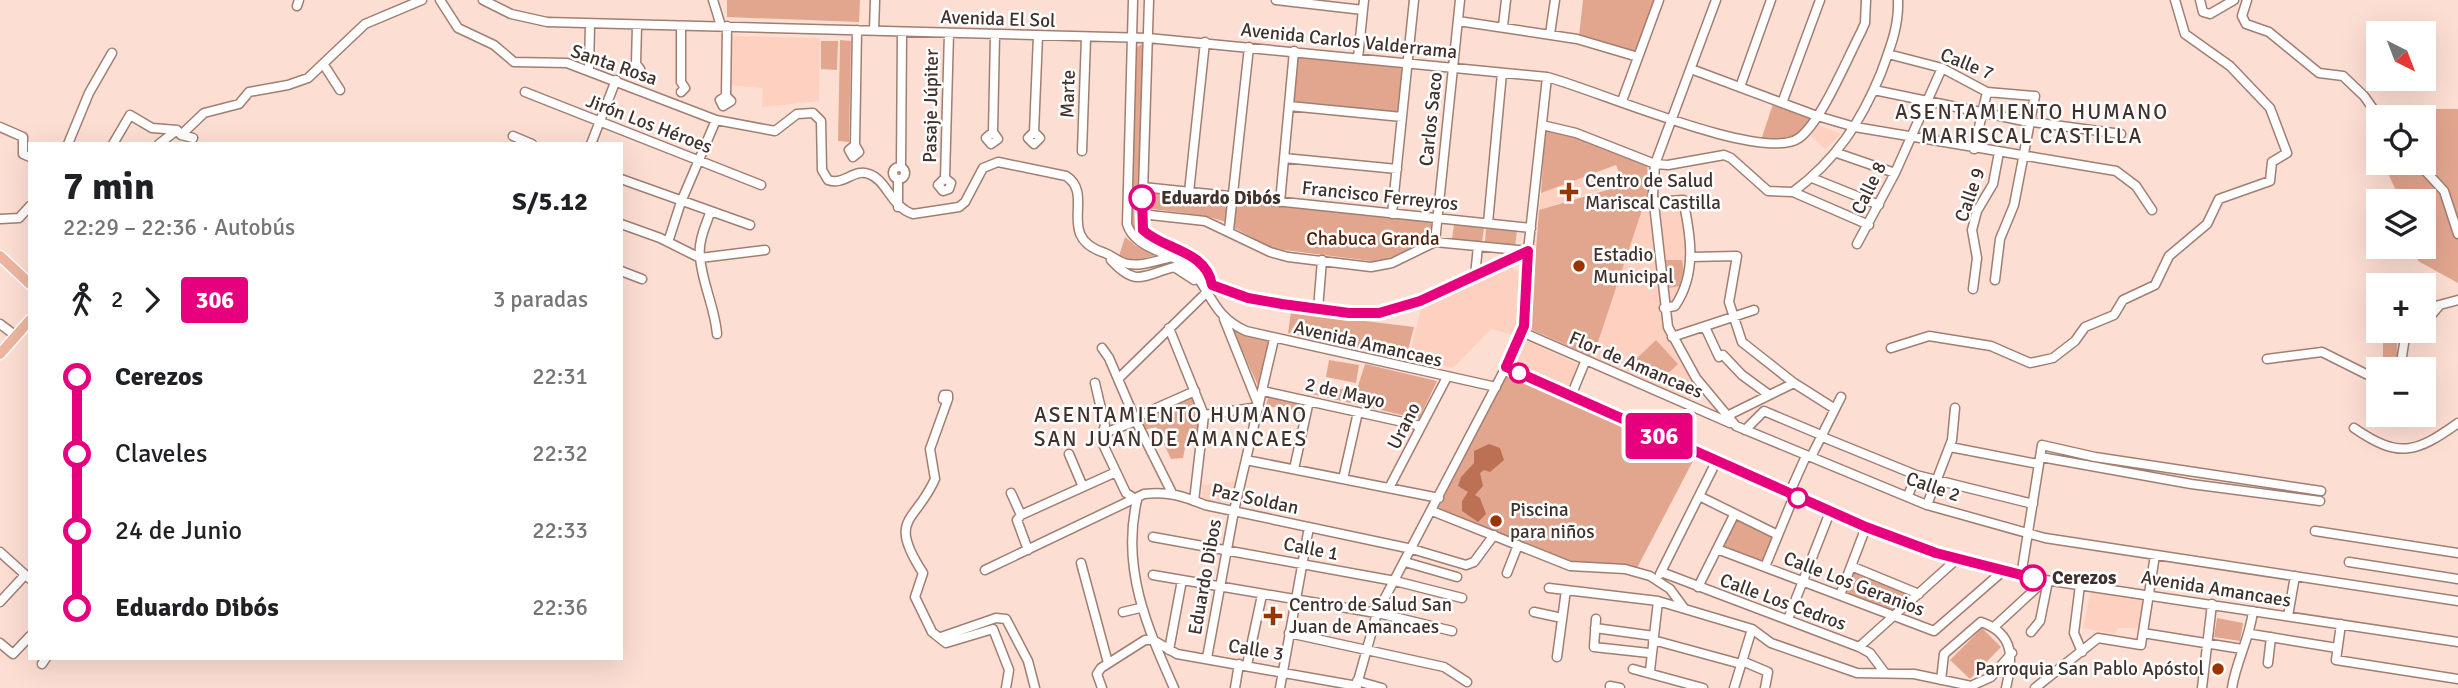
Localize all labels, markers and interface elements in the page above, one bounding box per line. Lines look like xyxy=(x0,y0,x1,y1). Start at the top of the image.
street label: Avenida El Sol xyxy=(940,5,1056,33)
street label: Avenida Carlos Valderrama xyxy=(1240,18,1458,64)
north arrow xyxy=(2366,21,2436,91)
map controls xyxy=(2366,21,2436,427)
street label: Santa Rosa xyxy=(568,39,660,91)
street label: Calle 7 xyxy=(1937,42,1997,86)
street label: Pasaje Júpiter xyxy=(918,49,944,163)
street label: Marte xyxy=(1055,69,1081,119)
street label: Carlos Saco xyxy=(1414,71,1448,167)
street label: Jirón Los Héroes xyxy=(583,89,715,159)
district label: ASENTAMIENTO HUMANO MARISCAL CASTILLA xyxy=(1895,99,2169,149)
button: locate xyxy=(2366,105,2436,175)
street label: Calle 8 xyxy=(1846,158,1892,218)
text: 7 min xyxy=(63,163,155,210)
street label: Calle 9 xyxy=(1950,165,1990,225)
place label: Centro de Salud Mariscal Castilla xyxy=(1585,169,1721,215)
street label: Francisco Ferreyros xyxy=(1301,176,1459,216)
marker: Centro de Salud Mariscal Castilla xyxy=(1559,182,1579,202)
marker: Eduardo Dibós xyxy=(1129,185,1155,211)
text: S/5.12 xyxy=(512,186,588,218)
place label: Eduardo Dibós xyxy=(1161,186,1281,210)
button: layers xyxy=(2366,189,2436,259)
text: 22:29 – 22:36 · Autobús xyxy=(63,213,295,242)
park label: Chabuca Granda xyxy=(1306,227,1440,251)
place label: Estadio Municipal xyxy=(1593,243,1674,289)
marker: Estadio Municipal xyxy=(1571,258,1587,274)
button: + xyxy=(2366,273,2436,343)
icon: walk xyxy=(63,281,101,319)
icon: forward xyxy=(133,281,171,319)
text: 2 xyxy=(111,285,123,314)
text: 306 xyxy=(195,285,234,315)
text: 3 paradas xyxy=(493,285,588,314)
street label: Avenida Amancaes xyxy=(1291,315,1445,373)
street label: Flor de Amancaes xyxy=(1565,326,1707,404)
button: − xyxy=(2366,357,2436,427)
text: Cerezos xyxy=(115,361,203,393)
text: 22:31 xyxy=(532,362,588,391)
unlabelled marker xyxy=(1509,363,1529,383)
street label: 2 de Mayo xyxy=(1303,372,1387,414)
street label: Urano xyxy=(1382,398,1426,453)
district label: ASENTAMIENTO HUMANO SAN JUAN DE AMANCAES xyxy=(1034,402,1308,452)
line badge: 306 xyxy=(1619,413,1699,459)
text: 306 xyxy=(1640,421,1678,451)
text: Claveles xyxy=(115,438,207,470)
text: 22:32 xyxy=(532,439,588,468)
street label: Calle 2 xyxy=(1903,467,1963,507)
street label: Paz Soldan xyxy=(1209,478,1301,520)
unlabelled marker xyxy=(1788,488,1808,508)
place label: Piscina para niños xyxy=(1510,498,1594,544)
marker: Piscina para niños xyxy=(1488,513,1504,529)
text: 24 de Junio xyxy=(115,515,242,547)
text: 22:33 xyxy=(532,516,588,545)
street label: Eduardo Dibos xyxy=(1183,517,1227,637)
street label: Calle 1 xyxy=(1281,532,1341,566)
street label: Calle Los Geranios xyxy=(1780,546,1928,622)
marker: Cerezos xyxy=(2020,565,2046,591)
street label: Avenida Amancaes xyxy=(2139,565,2293,613)
place label: Cerezos xyxy=(2052,566,2116,590)
street label: Calle Los Cedros xyxy=(1716,568,1850,636)
text: Eduardo Dibós xyxy=(115,592,279,624)
text: 22:36 xyxy=(532,593,588,622)
place label: Centro de Salud San Juan de Amancaes xyxy=(1289,593,1452,639)
marker: Centro de Salud San Juan de Amancaes xyxy=(1263,606,1283,626)
street label: Calle 3 xyxy=(1227,634,1285,666)
place label: Parroquia San Pablo Apóstol xyxy=(1975,657,2204,681)
marker: Parroquia San Pablo Apóstol xyxy=(2210,661,2226,677)

